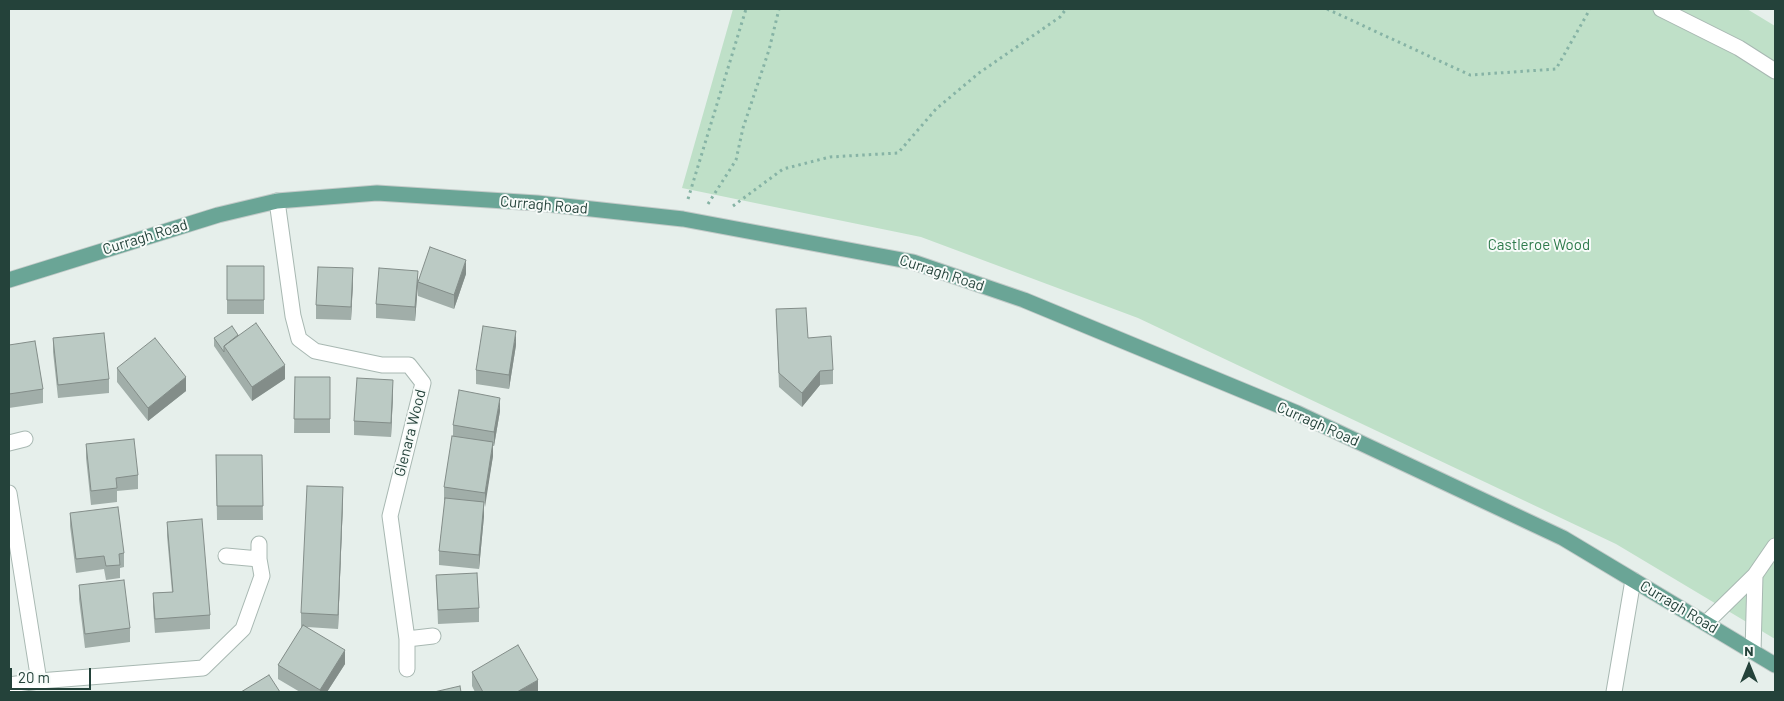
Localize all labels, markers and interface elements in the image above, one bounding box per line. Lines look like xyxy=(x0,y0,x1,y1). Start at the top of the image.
street label: Curragh Road xyxy=(499,192,589,218)
street label: Curragh Road xyxy=(100,216,190,258)
park label: Castleroe Wood xyxy=(1488,236,1590,254)
street label: Curragh Road xyxy=(897,251,987,295)
street label: Glenara Wood xyxy=(390,387,430,479)
street label: Curragh Road xyxy=(1274,398,1362,450)
street label: Curragh Road xyxy=(1637,577,1721,637)
north arrow xyxy=(1724,641,1774,691)
text: N xyxy=(1744,642,1754,659)
scale bar xyxy=(12,658,94,690)
text: 20 m xyxy=(18,668,50,686)

